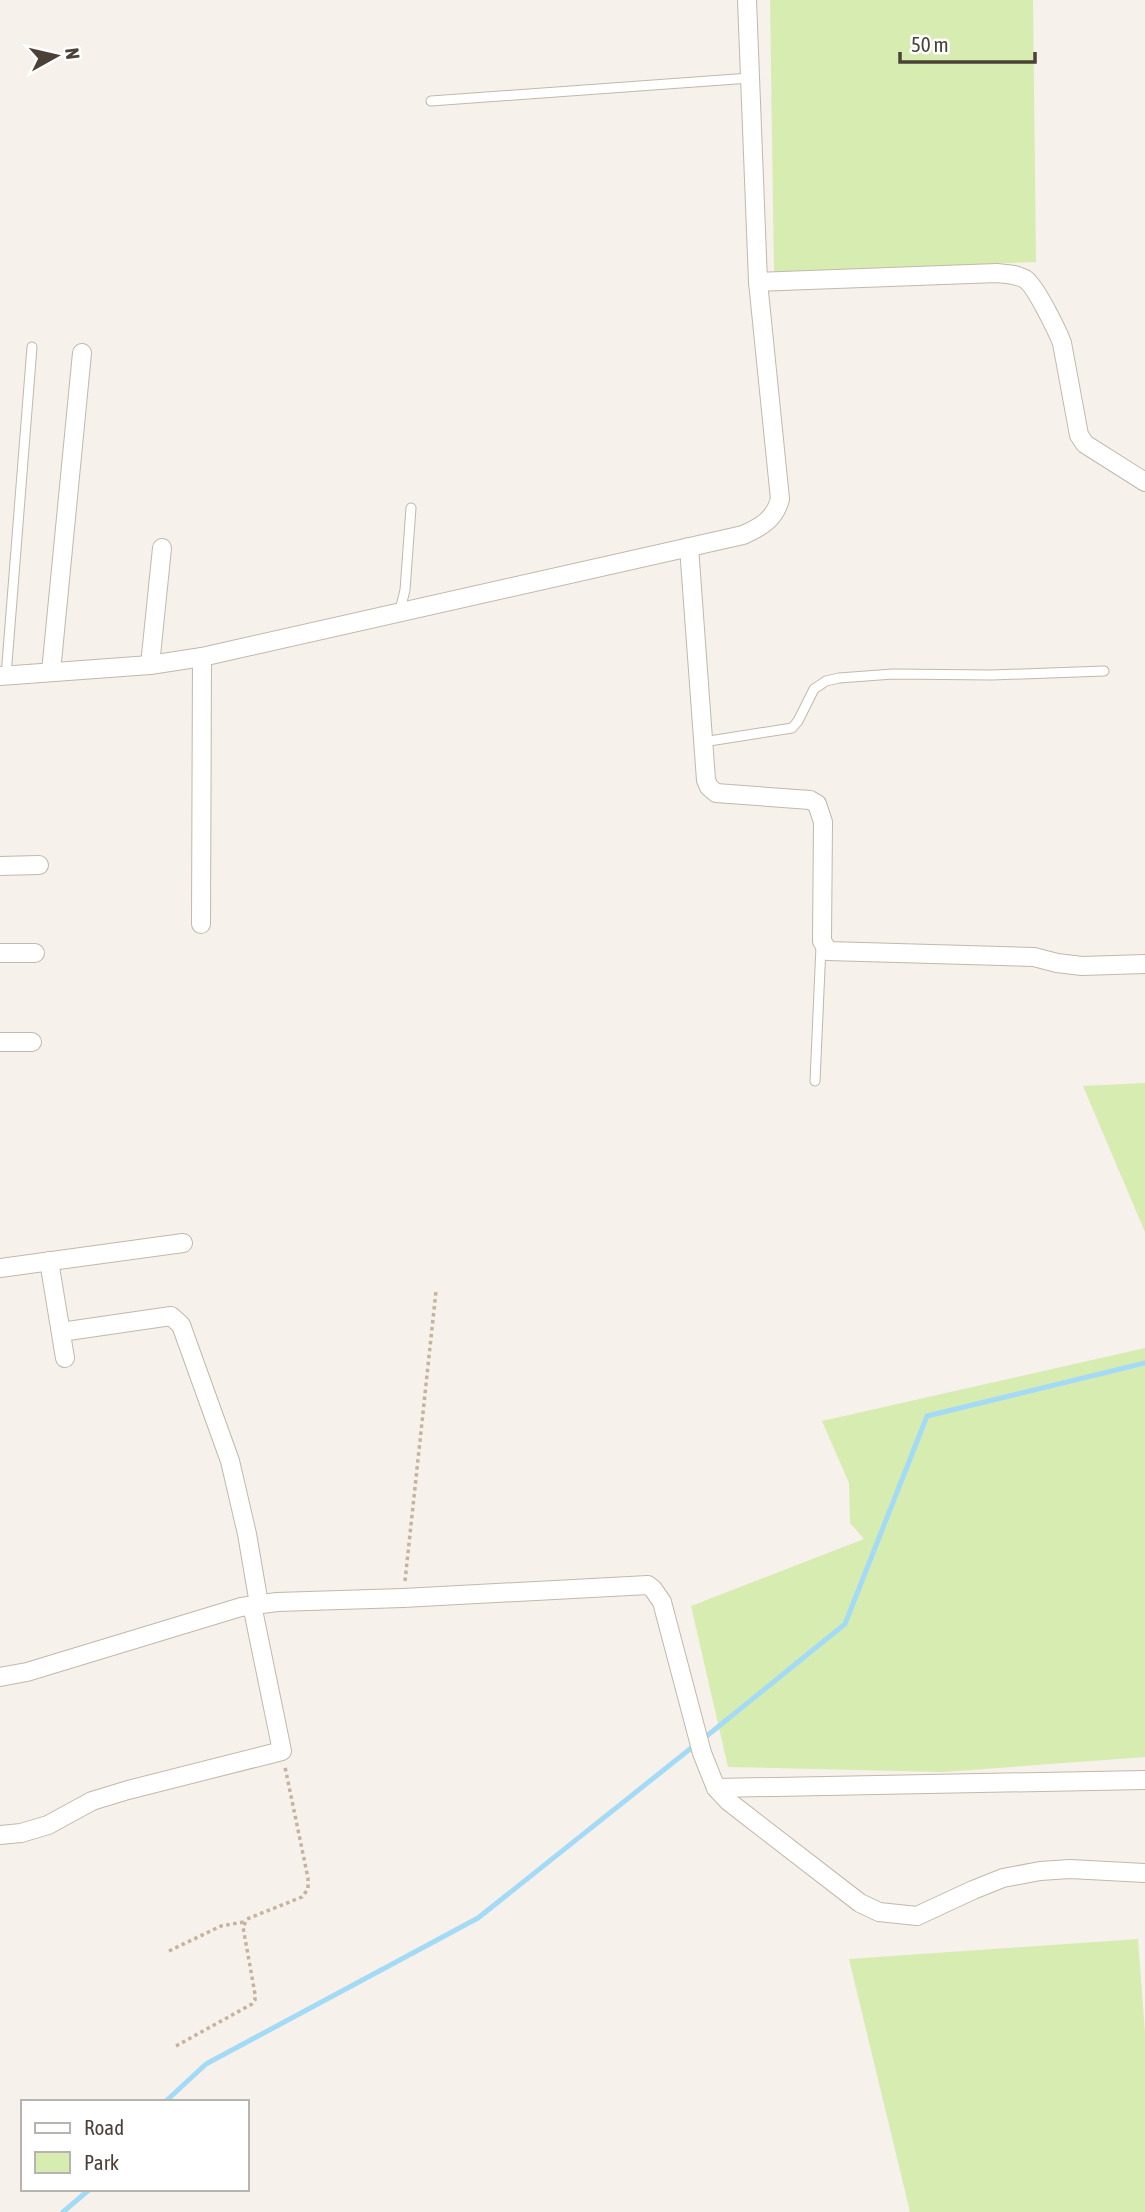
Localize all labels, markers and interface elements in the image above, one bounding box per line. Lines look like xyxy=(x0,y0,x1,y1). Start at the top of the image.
north arrow xyxy=(21,21,91,91)
scale bar xyxy=(900,21,1035,65)
text: 50 m xyxy=(911,32,949,56)
text: N xyxy=(61,47,85,61)
legend xyxy=(21,2100,248,2191)
text: Road xyxy=(84,2115,124,2139)
text: Park xyxy=(84,2150,119,2174)

